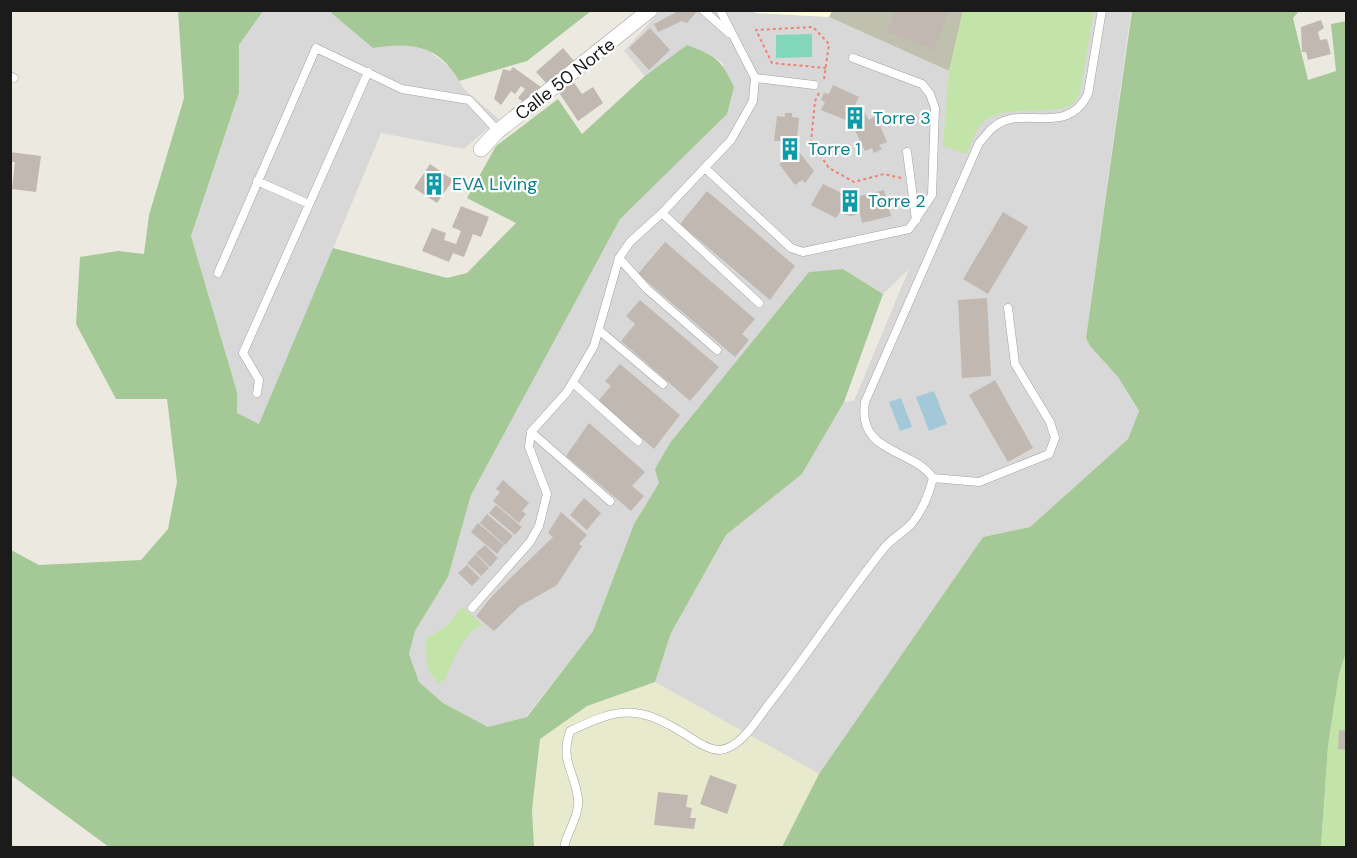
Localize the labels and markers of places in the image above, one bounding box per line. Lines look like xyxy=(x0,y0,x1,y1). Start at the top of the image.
building icon: Torre 3 xyxy=(842,105,868,131)
place label: Torre 3 xyxy=(873,106,931,130)
building icon: Torre 1 xyxy=(777,136,803,162)
place label: Torre 1 xyxy=(808,137,861,161)
building icon: EVA Living xyxy=(421,171,447,197)
place label: EVA Living xyxy=(452,172,537,196)
building icon: Torre 2 xyxy=(837,188,863,214)
place label: Torre 2 xyxy=(868,189,926,213)

